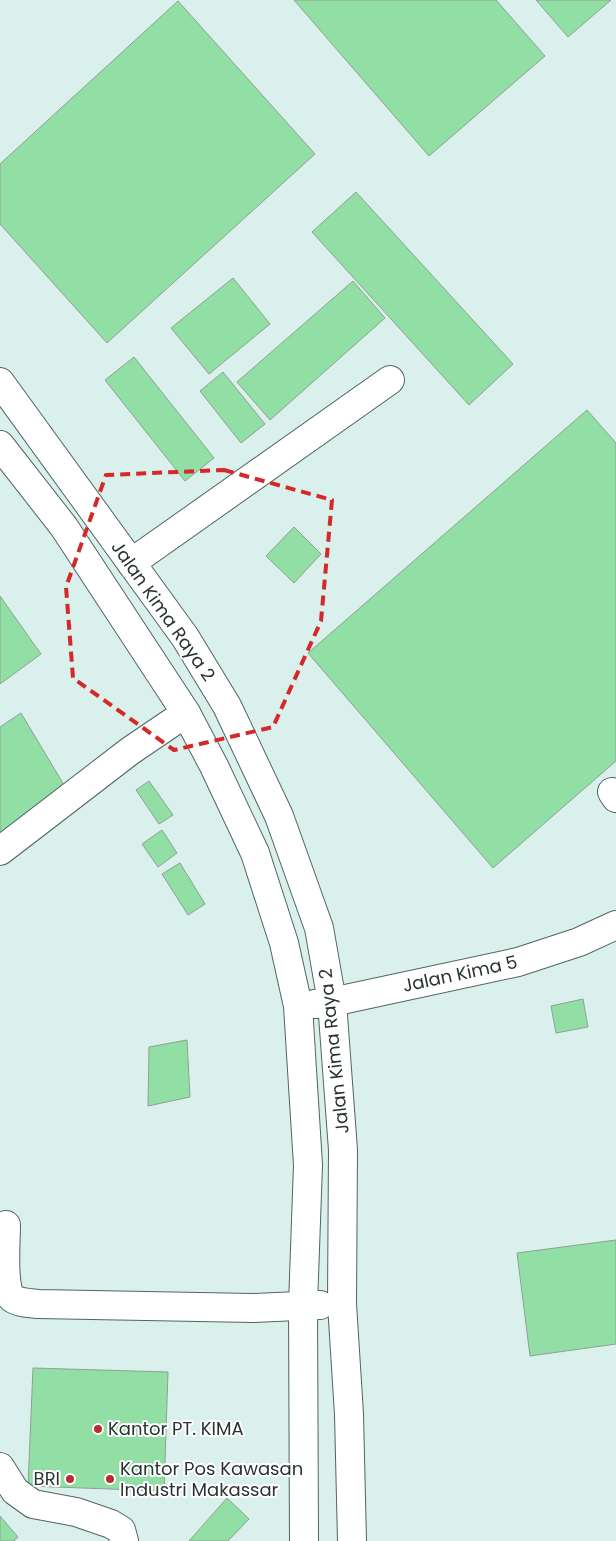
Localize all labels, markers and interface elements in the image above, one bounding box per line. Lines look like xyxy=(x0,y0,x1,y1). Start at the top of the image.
street label: Jalan Kima Raya 2 xyxy=(106,536,221,686)
street label: Jalan Kima 5 xyxy=(400,949,520,998)
street label: Jalan Kima Raya 2 xyxy=(312,967,355,1135)
place label: Kantor PT. KIMA xyxy=(108,1416,244,1441)
marker: Kantor PT. KIMA xyxy=(92,1423,104,1435)
place label: Kantor Pos Kawasan Industri Makassar xyxy=(120,1456,303,1502)
place label: BRI xyxy=(34,1466,60,1491)
marker: BRI xyxy=(64,1473,76,1485)
marker: Kantor Pos Kawasan Industri Makassar xyxy=(104,1473,116,1485)

